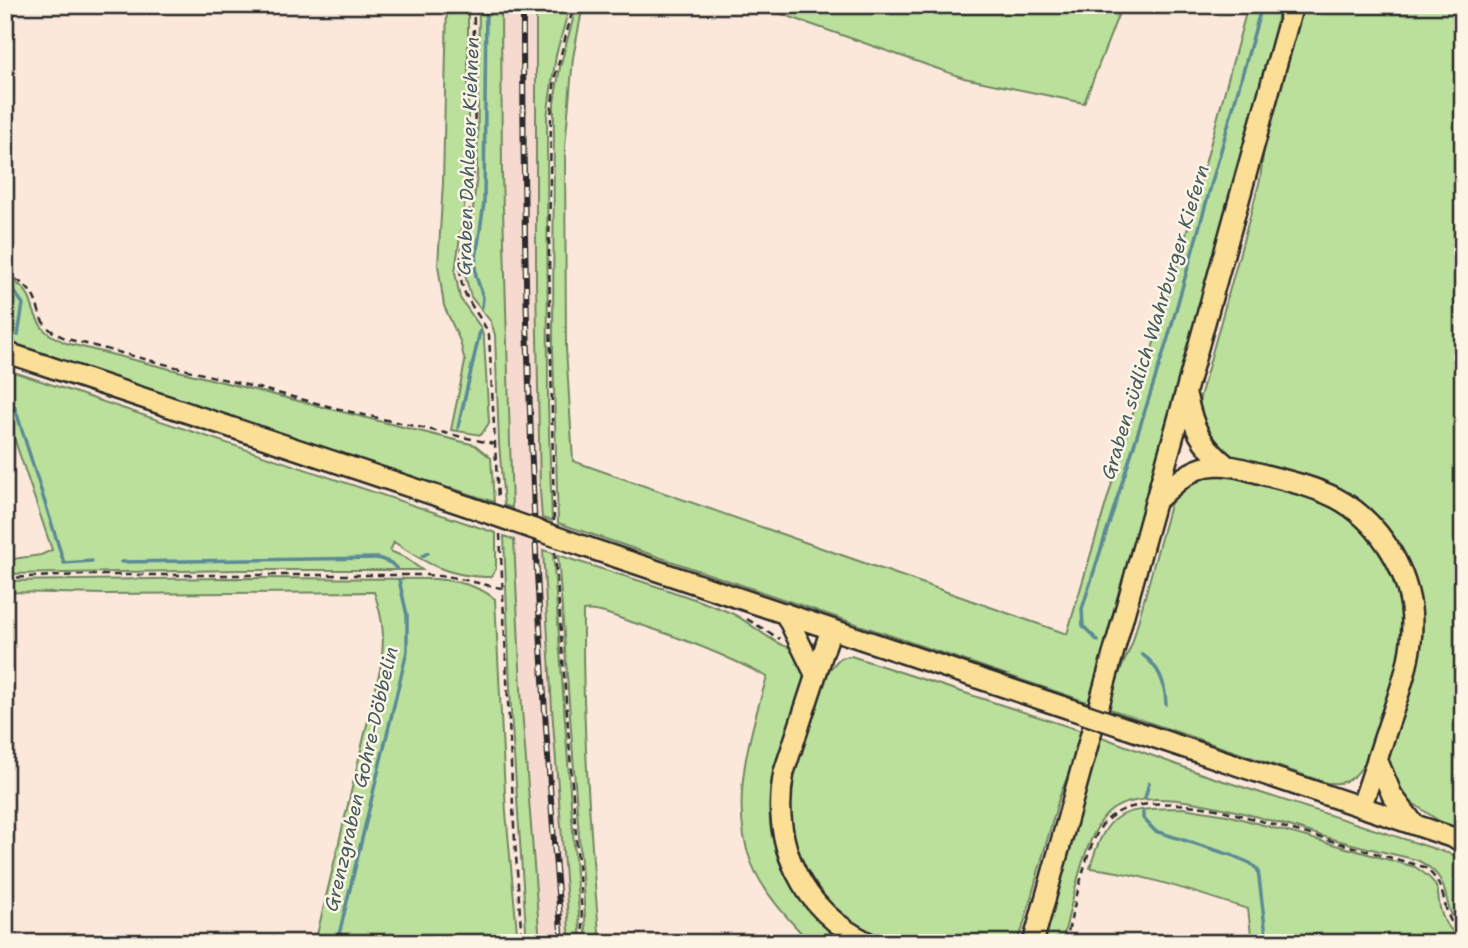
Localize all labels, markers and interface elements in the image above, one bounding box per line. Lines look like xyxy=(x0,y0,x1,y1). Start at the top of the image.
water label: Graben Dahlener Kiehnen xyxy=(451,36,485,276)
water label: Graben südlich Wahrburger Kiefern xyxy=(1095,161,1215,483)
water label: Grenzgraben Gohre-Döbbelin xyxy=(318,644,404,914)

